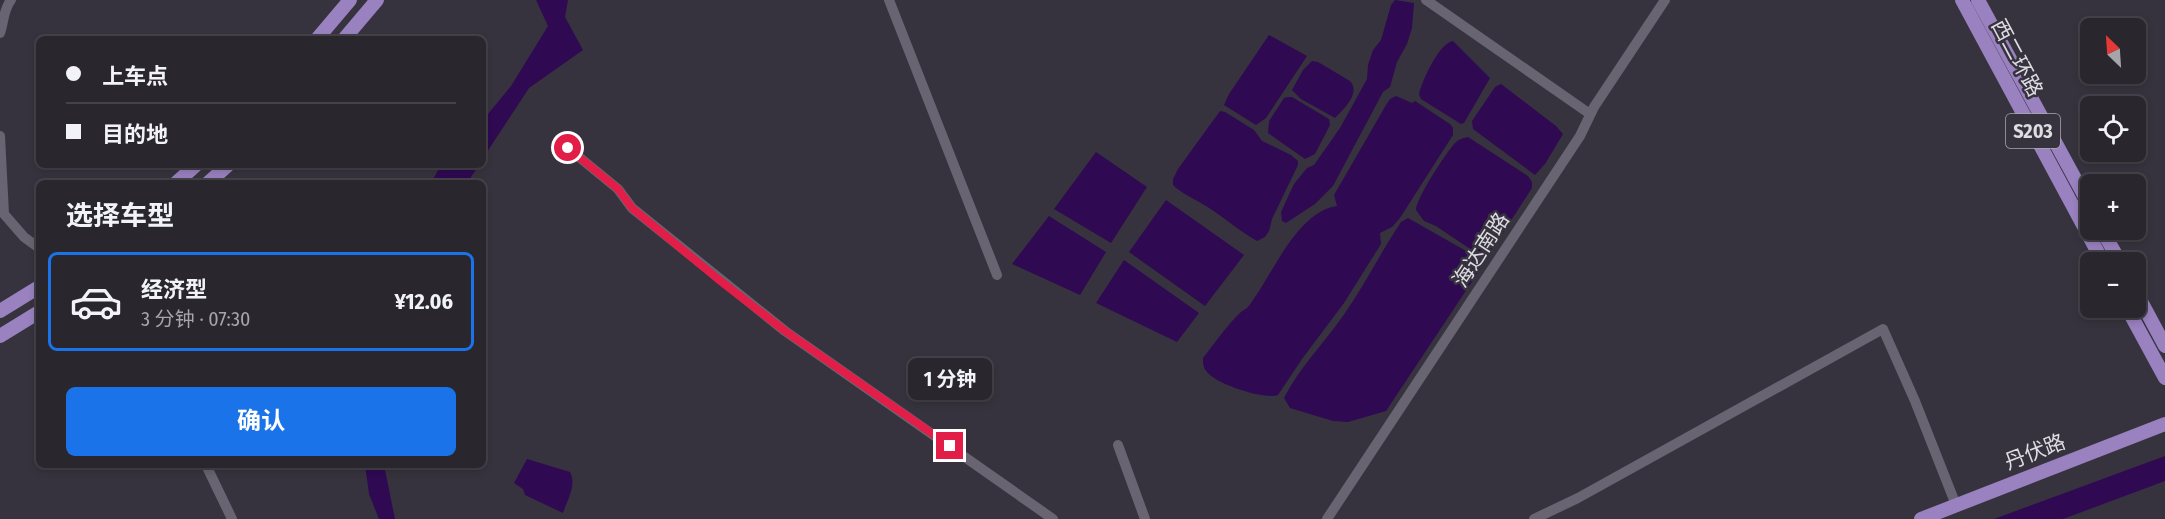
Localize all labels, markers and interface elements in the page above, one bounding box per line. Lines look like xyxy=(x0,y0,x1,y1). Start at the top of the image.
street label: 西二环路 xyxy=(1986,15,2048,101)
north arrow xyxy=(2080,18,2146,84)
map controls xyxy=(2080,18,2146,318)
text: 上车点 xyxy=(102,63,168,90)
button: locate xyxy=(2080,96,2146,162)
road number: S203 xyxy=(2006,114,2060,148)
text: 目的地 xyxy=(102,121,168,148)
route start xyxy=(554,134,581,161)
button: + xyxy=(2080,174,2146,240)
text: 选择车型 xyxy=(66,200,174,232)
street label: 海达南路 xyxy=(1447,208,1515,292)
button: − xyxy=(2080,252,2146,318)
icon: car xyxy=(69,275,123,329)
text: 经济型 xyxy=(141,276,207,303)
text: ¥12.06 xyxy=(395,288,453,315)
text: 3 分钟 · 07:30 xyxy=(141,307,250,331)
callout: 1 分钟 xyxy=(908,359,992,401)
text: 1 分钟 xyxy=(924,367,976,391)
button: 确认 xyxy=(66,387,456,456)
street label: 丹伏路 xyxy=(2001,429,2069,475)
route end xyxy=(936,432,963,459)

